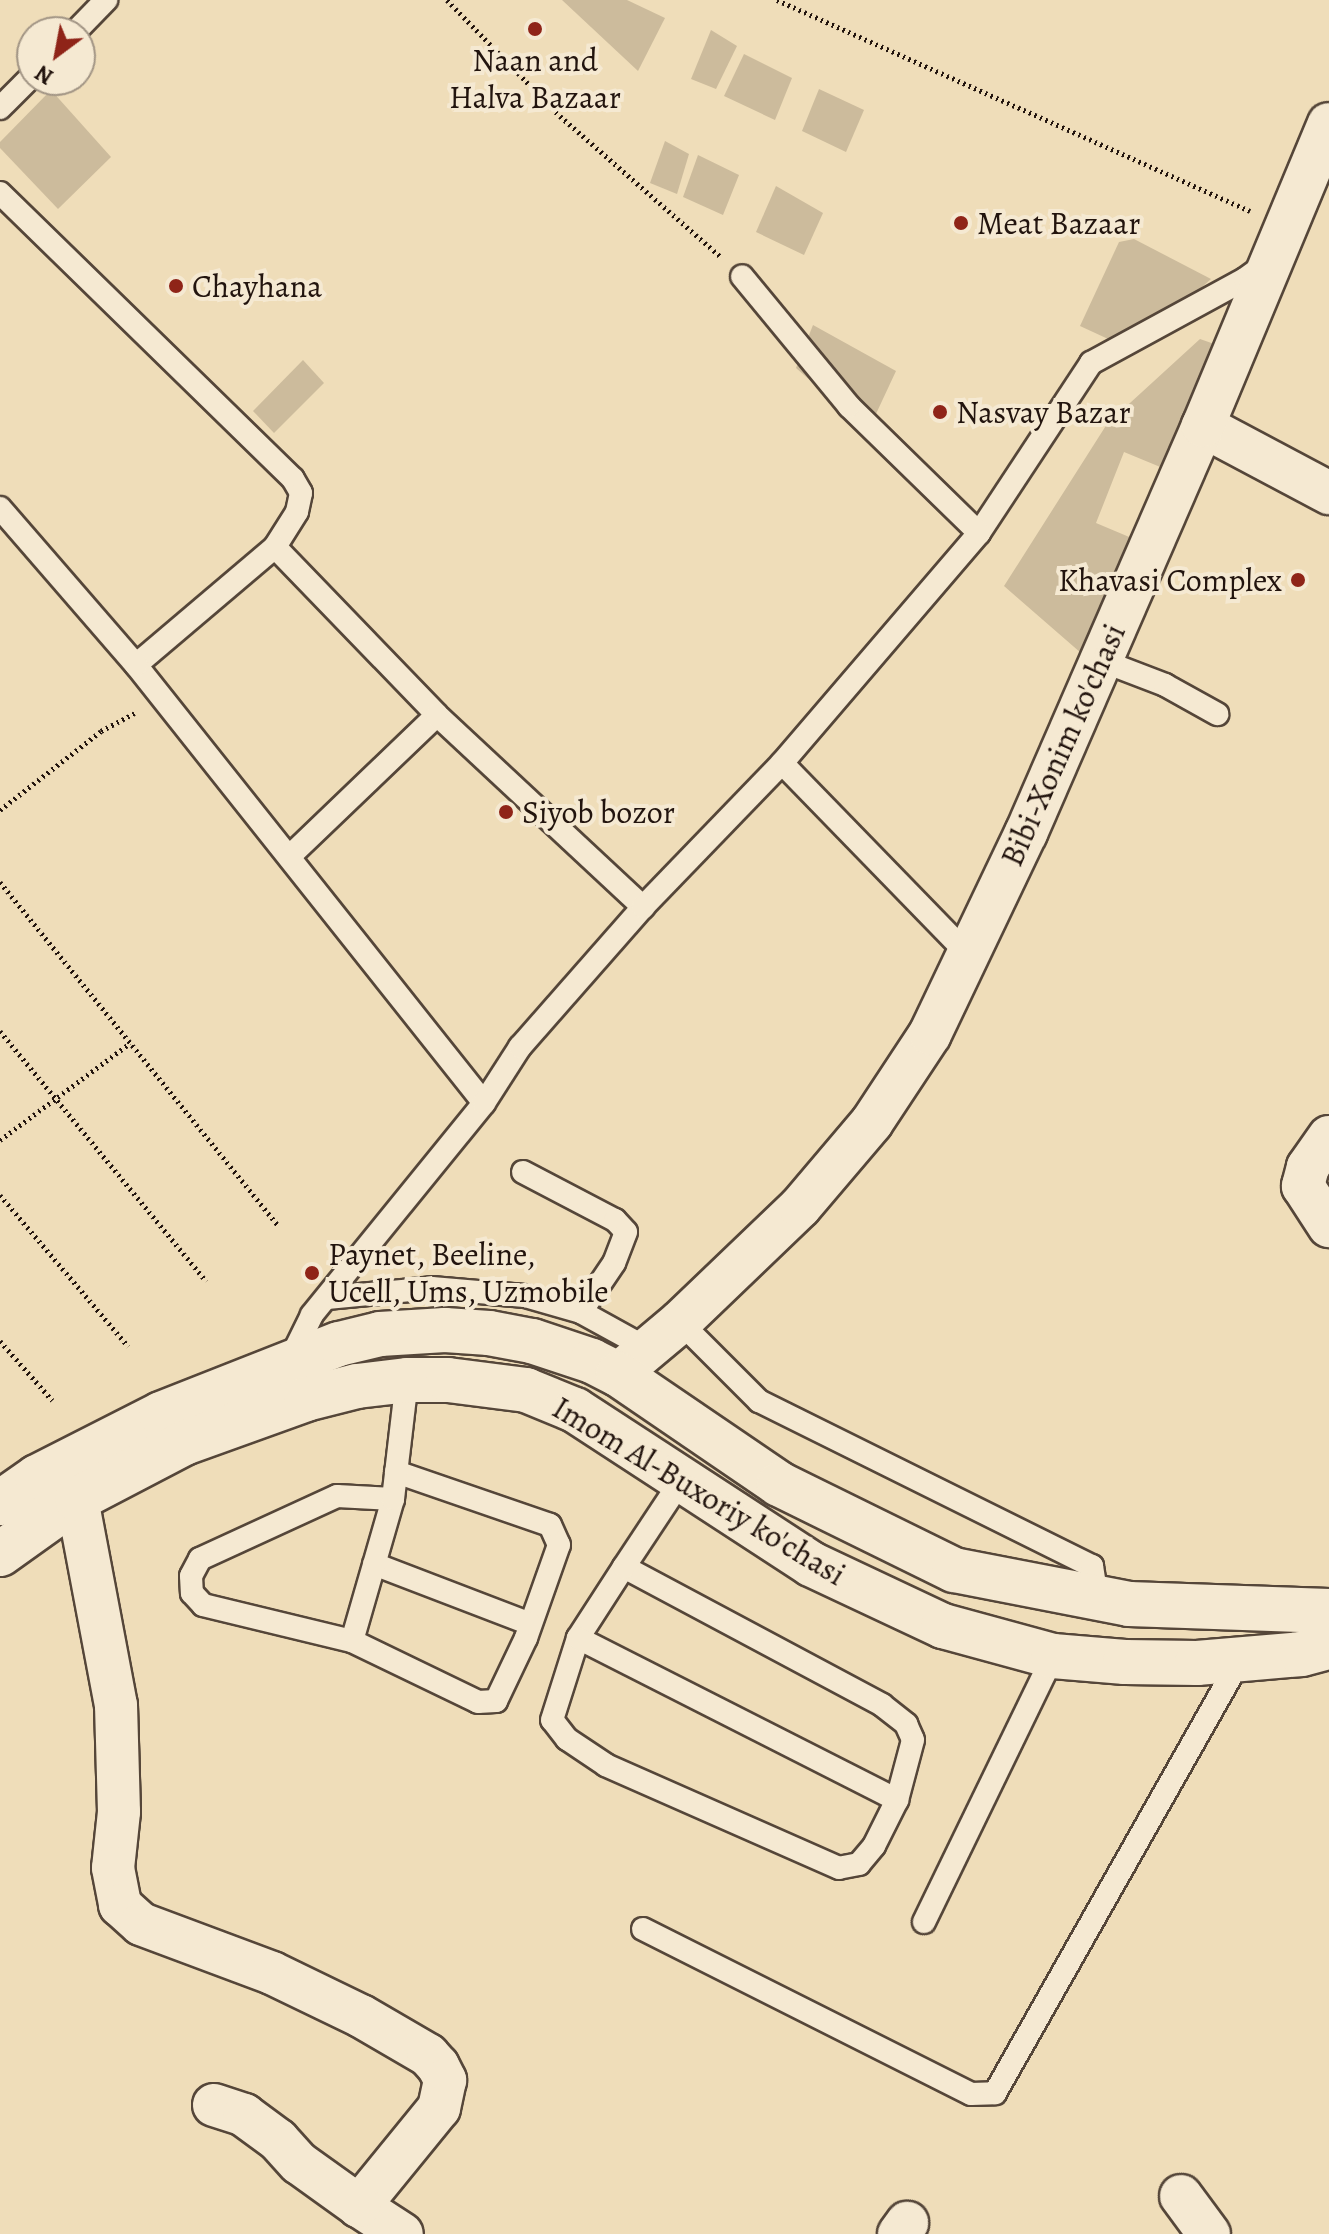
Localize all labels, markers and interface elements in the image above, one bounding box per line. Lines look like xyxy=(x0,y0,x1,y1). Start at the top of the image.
north arrow xyxy=(16,16,96,96)
marker: Naan and Halva Bazaar xyxy=(526,20,544,38)
place label: Naan and Halva Bazaar xyxy=(449,42,621,117)
text: N xyxy=(30,58,59,92)
place label: Meat Bazaar xyxy=(977,204,1140,242)
marker: Meat Bazaar xyxy=(952,214,970,232)
place label: Chayhana xyxy=(192,267,322,305)
marker: Chayhana xyxy=(167,277,185,295)
place label: Nasvay Bazar xyxy=(956,393,1131,431)
marker: Nasvay Bazar xyxy=(931,403,949,421)
place label: Khavasi Complex xyxy=(1058,561,1282,599)
marker: Khavasi Complex xyxy=(1289,571,1307,589)
street label: Bibi-Xonim ko'chasi xyxy=(992,618,1134,872)
place label: Siyob bozor xyxy=(522,793,675,831)
marker: Siyob bozor xyxy=(497,803,515,821)
place label: Paynet, Beeline, Ucell, Ums, Uzmobile xyxy=(328,1236,610,1311)
marker: Paynet, Beeline, Ucell, Ums, Uzmobile xyxy=(303,1264,321,1282)
street label: Imom Al-Buxoriy ko'chasi xyxy=(546,1388,852,1594)

